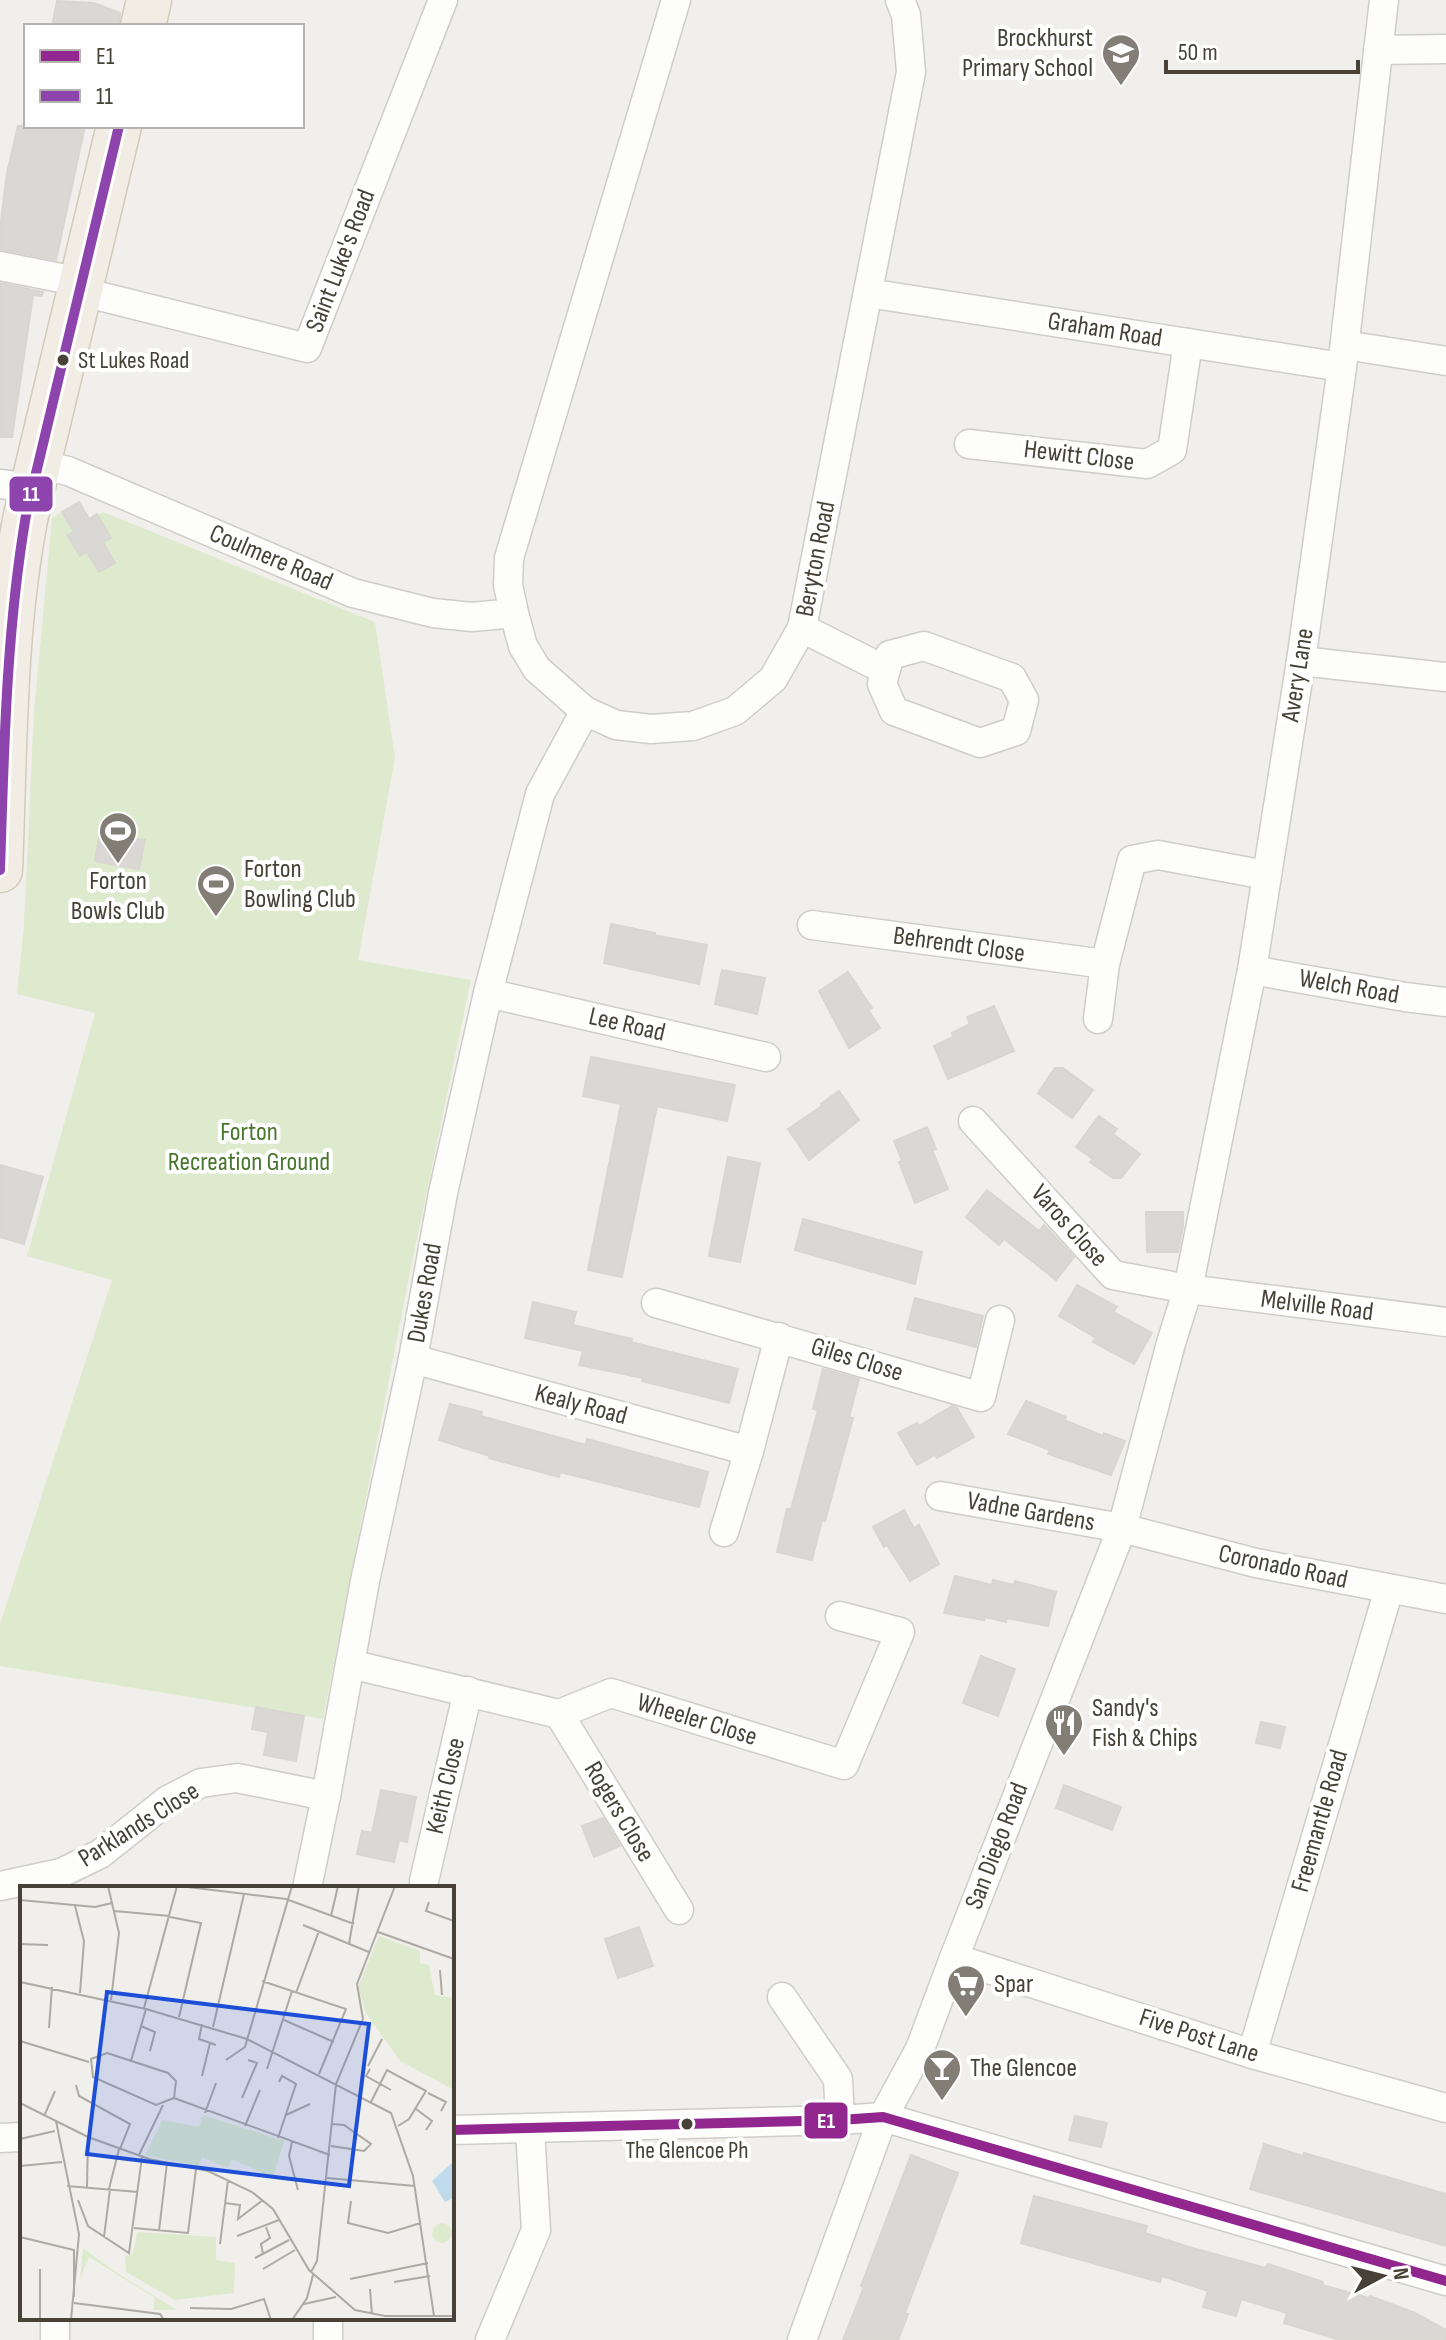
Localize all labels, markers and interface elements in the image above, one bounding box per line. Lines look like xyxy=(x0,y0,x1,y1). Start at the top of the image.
place label: Brockhurst Primary School xyxy=(962,23,1093,84)
legend xyxy=(24,24,304,128)
scale bar xyxy=(1166,24,1358,74)
school or university icon: Brockhurst Primary School xyxy=(1100,32,1142,87)
text: 50 m xyxy=(1178,38,1218,67)
text: E1 xyxy=(96,42,115,71)
text: 11 xyxy=(96,82,113,111)
street label: Saint Luke's Road xyxy=(300,185,382,337)
street label: Graham Road xyxy=(1046,306,1164,354)
place label: St Lukes Road xyxy=(78,346,189,375)
marker: St Lukes Road xyxy=(55,352,71,368)
street label: Hewitt Close xyxy=(1022,434,1136,478)
line badge: 11 xyxy=(8,475,54,513)
text: 11 xyxy=(22,481,40,508)
street label: Beryton Road xyxy=(790,499,842,619)
street label: Coulmere Road xyxy=(205,518,337,598)
street label: Avery Lane xyxy=(1275,626,1321,725)
sports icon: Forton Bowls Club xyxy=(97,810,139,865)
place label: Forton Bowling Club xyxy=(244,854,356,915)
sports icon: Forton Bowling Club xyxy=(195,863,237,918)
place label: Forton Bowls Club xyxy=(71,866,165,927)
street label: Behrendt Close xyxy=(891,920,1027,970)
street label: Welch Road xyxy=(1297,963,1401,1011)
street label: Lee Road xyxy=(586,1001,668,1049)
park label: Forton Recreation Ground xyxy=(168,1117,330,1178)
street label: Varos Close xyxy=(1024,1178,1114,1274)
street label: Dukes Road xyxy=(401,1241,449,1345)
street label: Melville Road xyxy=(1259,1284,1375,1328)
street label: Giles Close xyxy=(807,1331,907,1389)
street label: Kealy Road xyxy=(532,1378,630,1432)
street label: Vadne Gardens xyxy=(965,1486,1097,1538)
street label: Coronado Road xyxy=(1216,1538,1350,1596)
street label: Wheeler Close xyxy=(633,1687,761,1753)
place label: Sandy's Fish & Chips xyxy=(1092,1693,1198,1754)
restaurant icon: Sandy's Fish & Chips xyxy=(1043,1702,1085,1757)
street label: Keith Close xyxy=(420,1735,472,1837)
street label: Freemantle Road xyxy=(1285,1746,1355,1896)
street label: Rogers Close xyxy=(577,1756,661,1868)
street label: Parklands Close xyxy=(73,1776,205,1874)
street label: San Diego Road xyxy=(959,1778,1035,1914)
inset map xyxy=(20,1886,454,2320)
supermarket icon: Spar xyxy=(945,1963,987,2018)
place label: Spar xyxy=(994,1969,1034,2000)
street label: Five Post Lane xyxy=(1135,2002,1263,2070)
bar icon: The Glencoe xyxy=(921,2047,963,2102)
place label: The Glencoe xyxy=(970,2053,1077,2084)
line badge: E1 xyxy=(803,2101,849,2140)
text: E1 xyxy=(817,2108,835,2135)
marker: The Glencoe Ph xyxy=(679,2116,695,2132)
place label: The Glencoe Ph xyxy=(626,2136,749,2165)
north arrow xyxy=(1342,2236,1422,2316)
text: N xyxy=(1386,2266,1414,2281)

